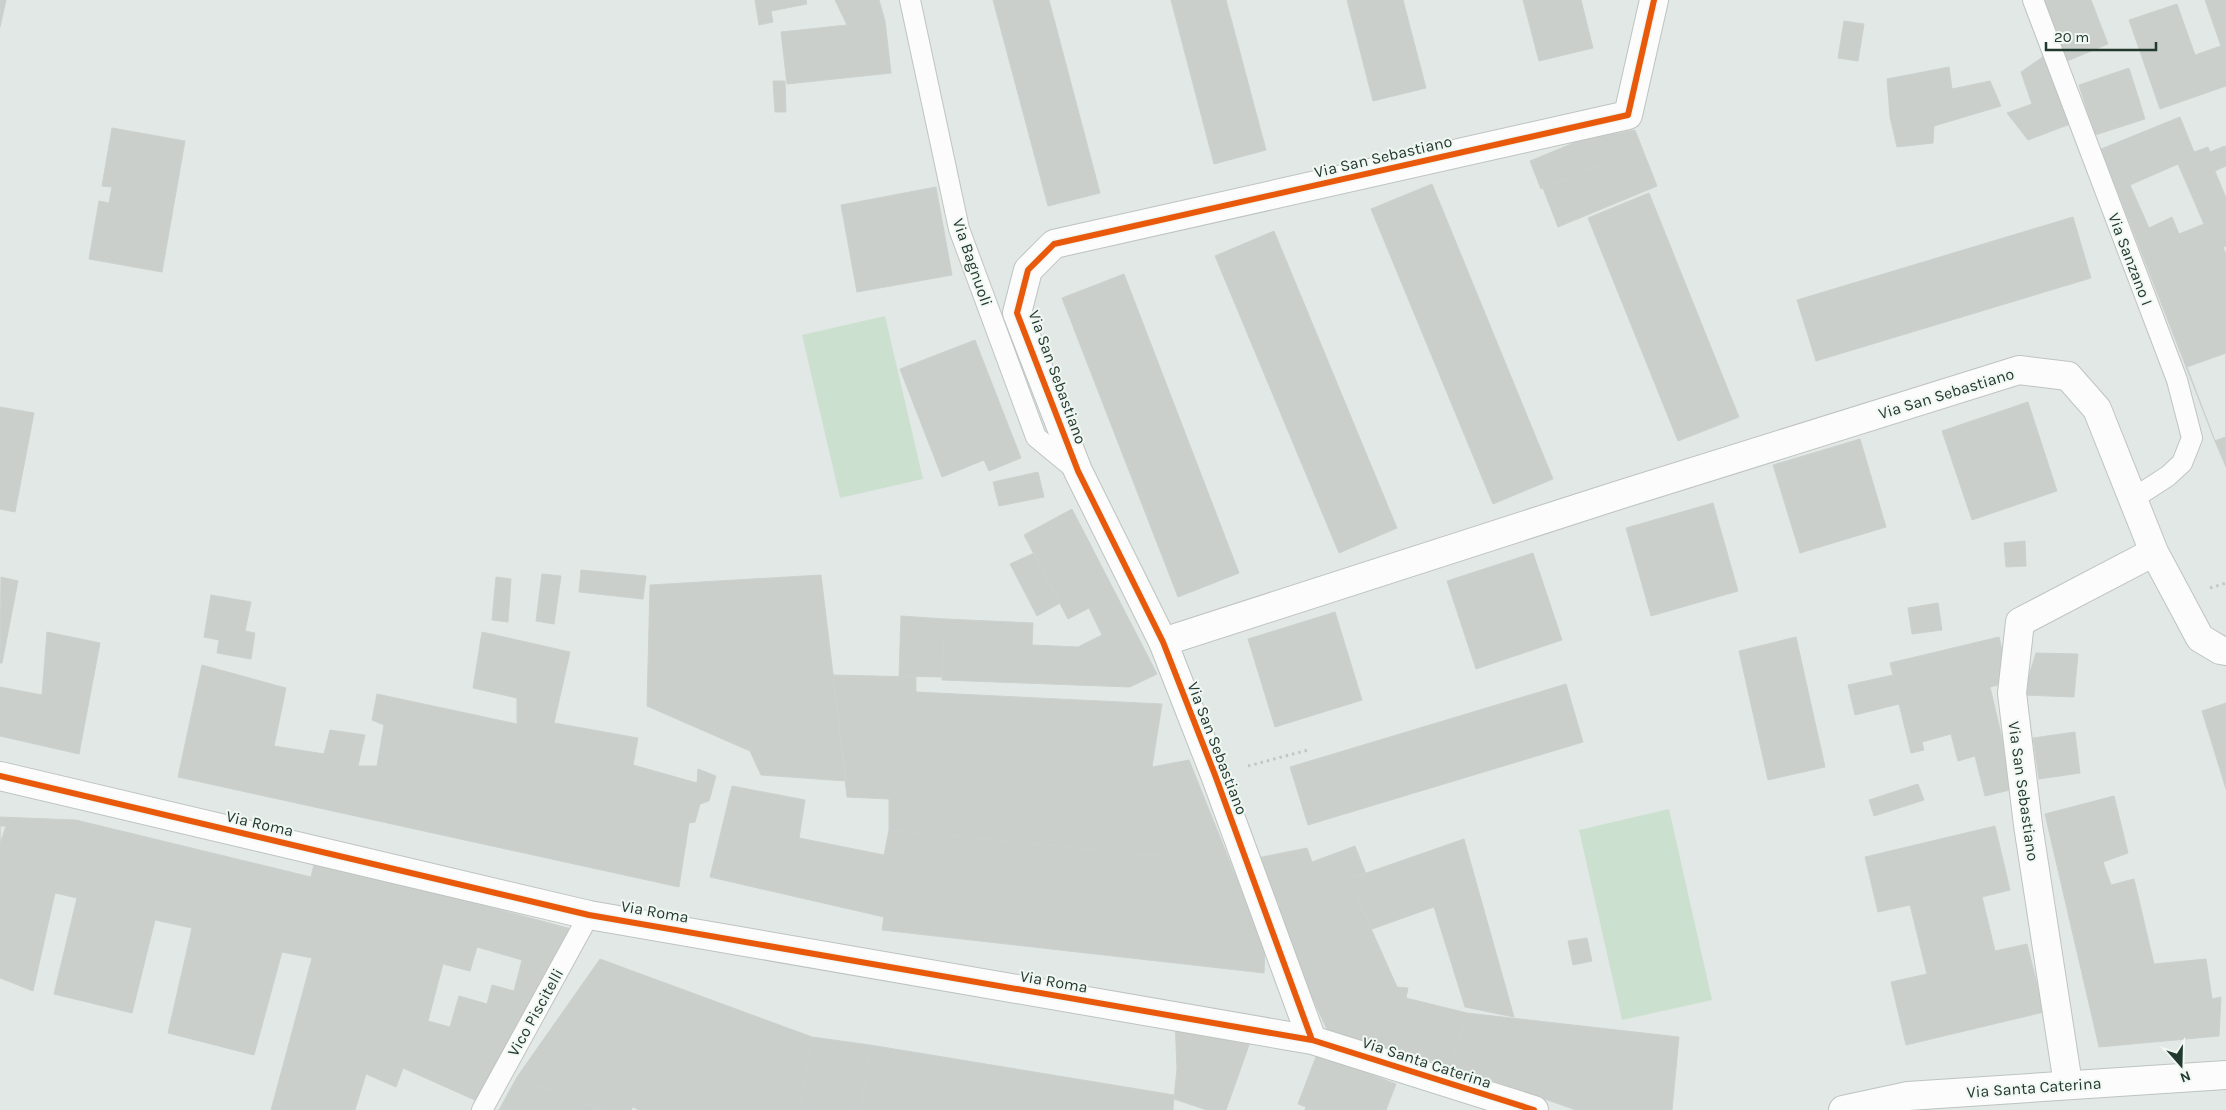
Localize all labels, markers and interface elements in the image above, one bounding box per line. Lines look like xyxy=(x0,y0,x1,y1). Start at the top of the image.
scale bar xyxy=(2046,20,2156,52)
text: 20 m xyxy=(2054,28,2089,46)
street label: Via San Sebastiano xyxy=(1312,131,1454,182)
street label: Via Sanzano I xyxy=(2104,210,2157,308)
street label: Via Bagnuoli xyxy=(949,216,996,309)
street label: Via San Sebastiano xyxy=(1025,308,1091,447)
street label: Via San Sebastiano xyxy=(1876,364,2016,423)
street label: Via San Sebastiano xyxy=(1183,679,1252,817)
street label: Via San Sebastiano xyxy=(2004,720,2043,862)
street label: Via Roma xyxy=(224,807,295,840)
street label: Via Roma xyxy=(619,896,690,927)
street label: Vico Piscitelli xyxy=(503,965,567,1060)
street label: Via Roma xyxy=(1018,966,1089,997)
street label: Via Santa Caterina xyxy=(1360,1033,1494,1092)
north arrow xyxy=(2156,1040,2206,1090)
text: N xyxy=(2178,1067,2193,1086)
street label: Via Santa Caterina xyxy=(1966,1073,2102,1102)

